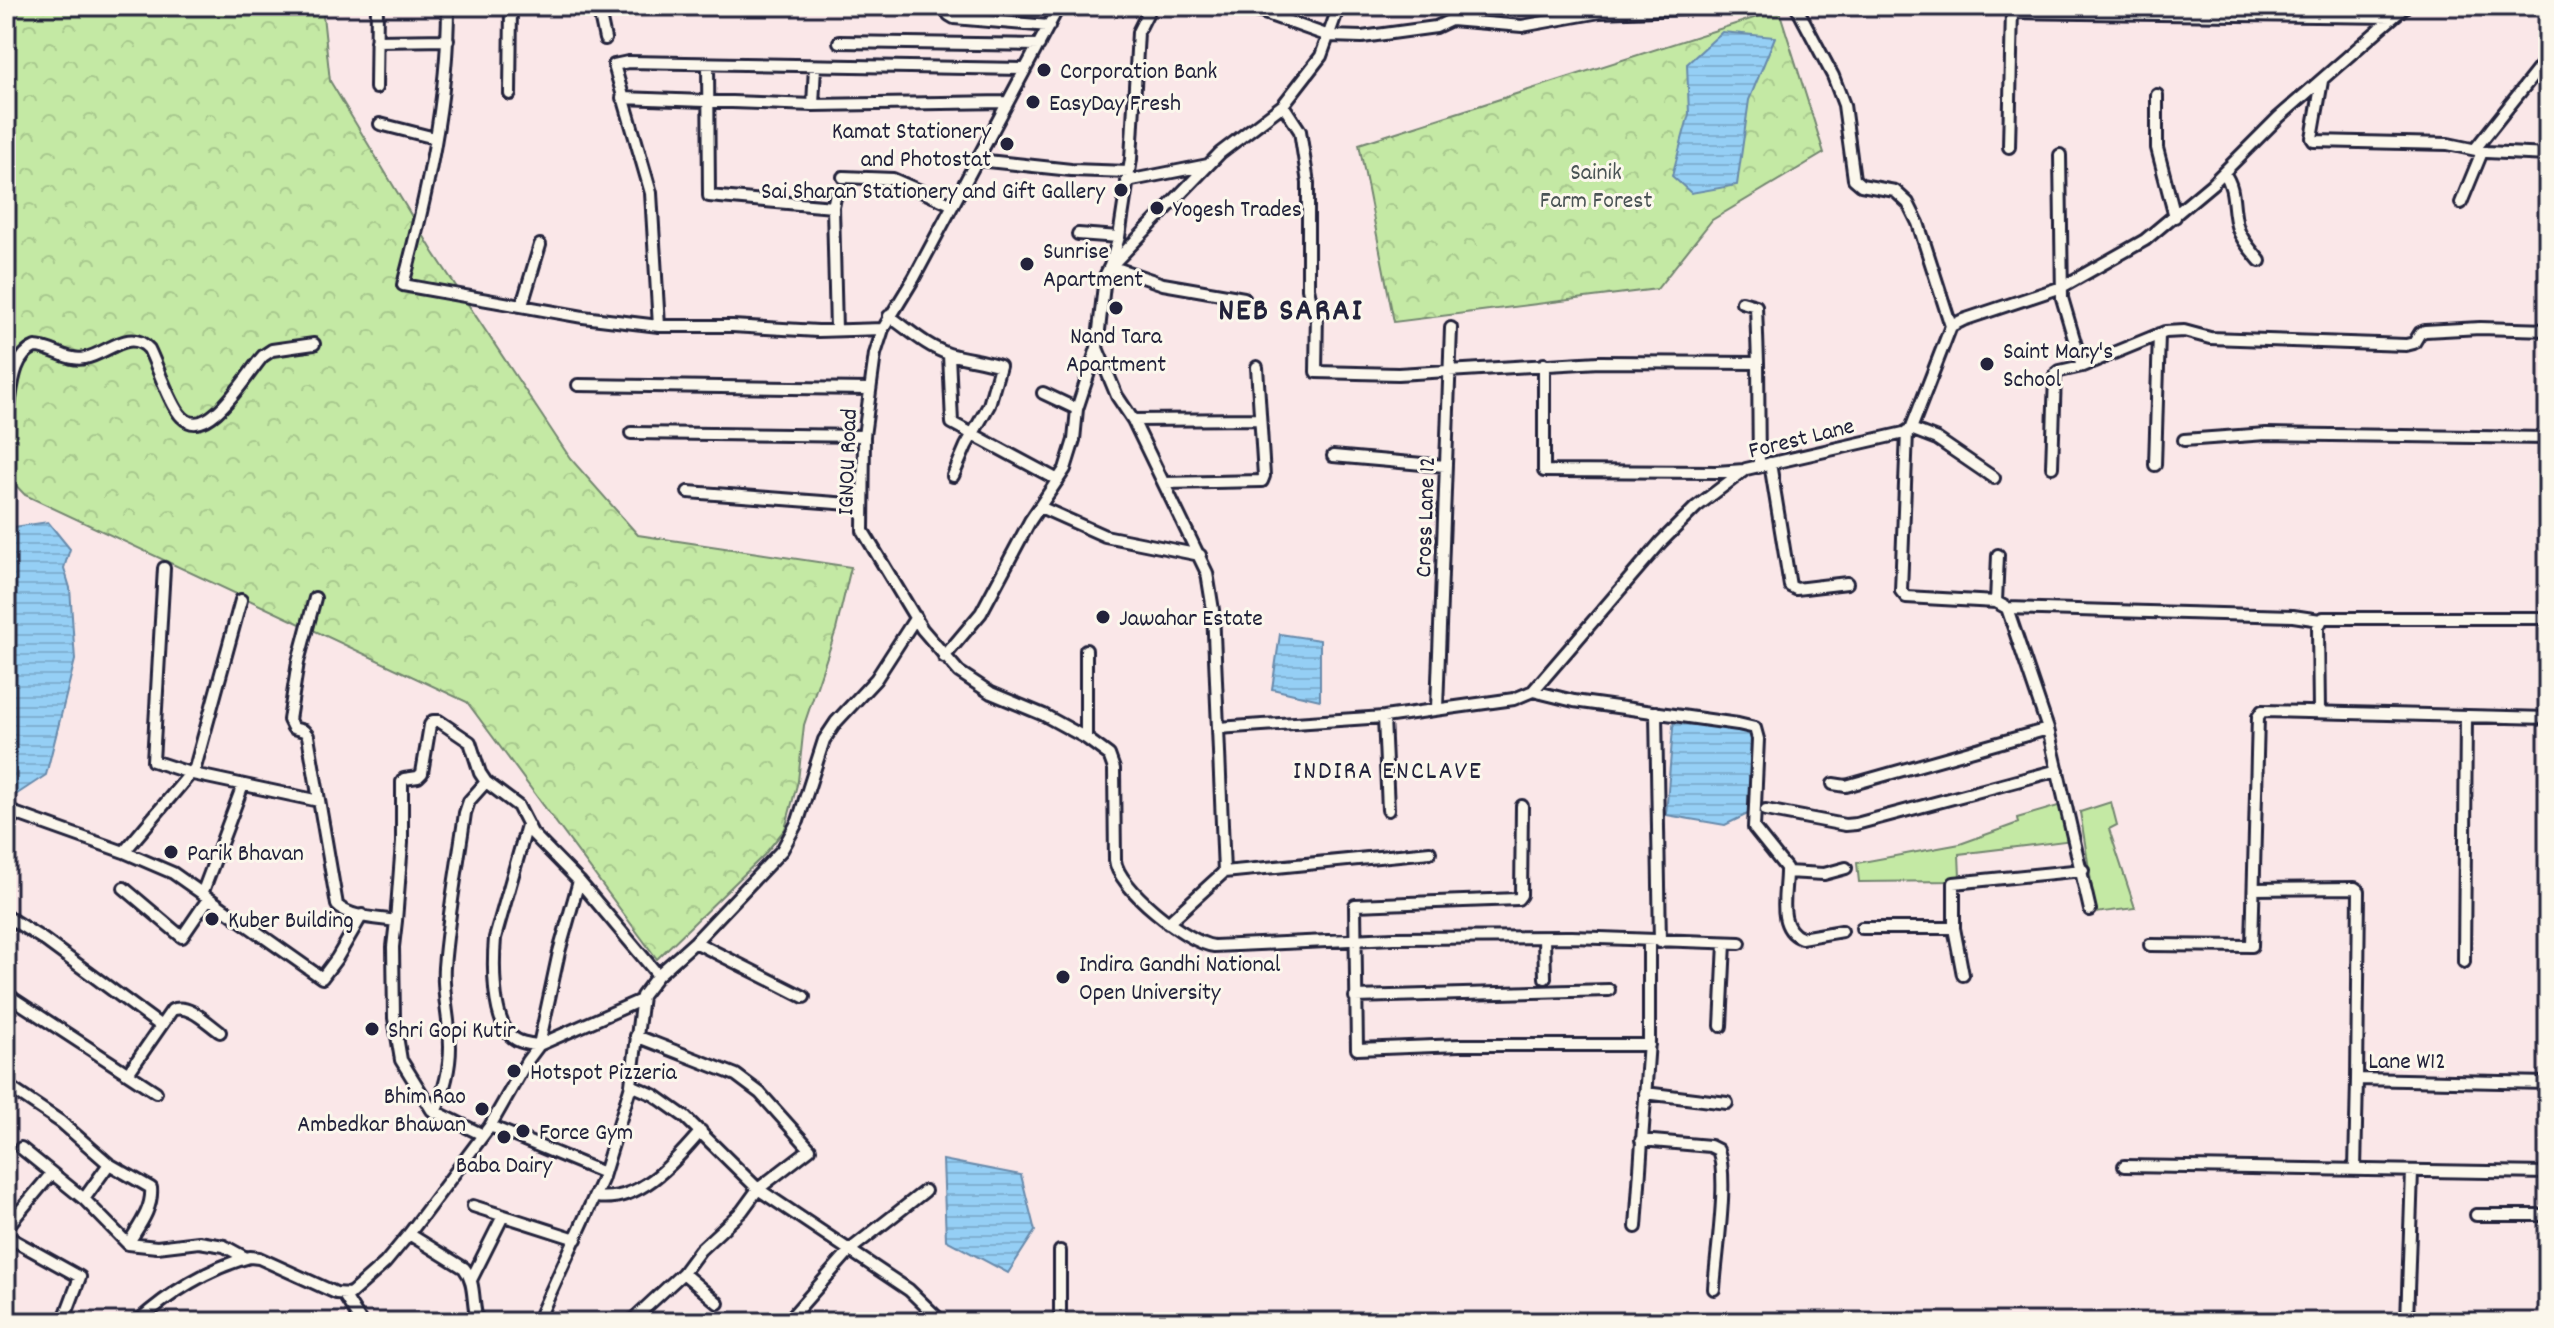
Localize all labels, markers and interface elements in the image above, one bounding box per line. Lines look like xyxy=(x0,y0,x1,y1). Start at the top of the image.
place label: Corporation Bank xyxy=(1060,56,1217,90)
marker: Corporation Bank xyxy=(1035,61,1053,79)
place label: EasyDay Fresh xyxy=(1049,88,1181,122)
marker: EasyDay Fresh xyxy=(1024,93,1042,111)
place label: Kamat Stationery and Photostat xyxy=(832,116,992,178)
marker: Kamat Stationery and Photostat xyxy=(998,135,1016,153)
park label: Sainik Farm Forest xyxy=(1540,157,1652,219)
place label: Sai Sharan Stationery and Gift Gallery xyxy=(761,176,1106,210)
marker: Sai Sharan Stationery and Gift Gallery xyxy=(1112,181,1130,199)
place label: Yogesh Trades xyxy=(1173,194,1302,228)
marker: Yogesh Trades xyxy=(1148,199,1166,217)
place label: Sunrise Apartment xyxy=(1043,236,1143,298)
marker: Sunrise Apartment xyxy=(1018,255,1036,273)
district label: NEB SARAI xyxy=(1218,290,1364,336)
marker: Nand Tara Apartment xyxy=(1107,299,1125,317)
place label: Nand Tara Apartment xyxy=(1066,321,1166,383)
place label: Saint Mary's School xyxy=(2003,336,2113,398)
marker: Saint Mary's School xyxy=(1978,355,1996,373)
street label: IGNOU Road xyxy=(830,408,868,516)
street label: Forest Lane xyxy=(1745,410,1858,469)
street label: Cross Lane 12 xyxy=(1408,456,1446,578)
place label: Jawahar Estate xyxy=(1119,603,1263,637)
marker: Jawahar Estate xyxy=(1094,608,1112,626)
district label: INDIRA ENCLAVE xyxy=(1293,754,1483,791)
place label: Parik Bhavan xyxy=(187,838,304,872)
marker: Parik Bhavan xyxy=(162,843,180,861)
place label: Kuber Building xyxy=(228,905,354,939)
marker: Kuber Building xyxy=(203,910,221,928)
place label: Indira Gandhi National Open University xyxy=(1079,949,1281,1011)
marker: Indira Gandhi National Open University xyxy=(1054,968,1072,986)
place label: Shri Gopi Kutir xyxy=(388,1015,516,1049)
marker: Shri Gopi Kutir xyxy=(363,1020,381,1038)
street label: Lane W12 xyxy=(2368,1046,2446,1080)
place label: Hotspot Pizzeria xyxy=(530,1057,677,1091)
marker: Hotspot Pizzeria xyxy=(505,1062,523,1080)
place label: Bhim Rao Ambedkar Bhawan xyxy=(297,1081,466,1143)
marker: Bhim Rao Ambedkar Bhawan xyxy=(473,1100,491,1118)
place label: Force Gym xyxy=(539,1117,633,1151)
marker: Force Gym xyxy=(514,1122,532,1140)
marker: Baba Dairy xyxy=(495,1128,513,1146)
place label: Baba Dairy xyxy=(456,1150,553,1184)

